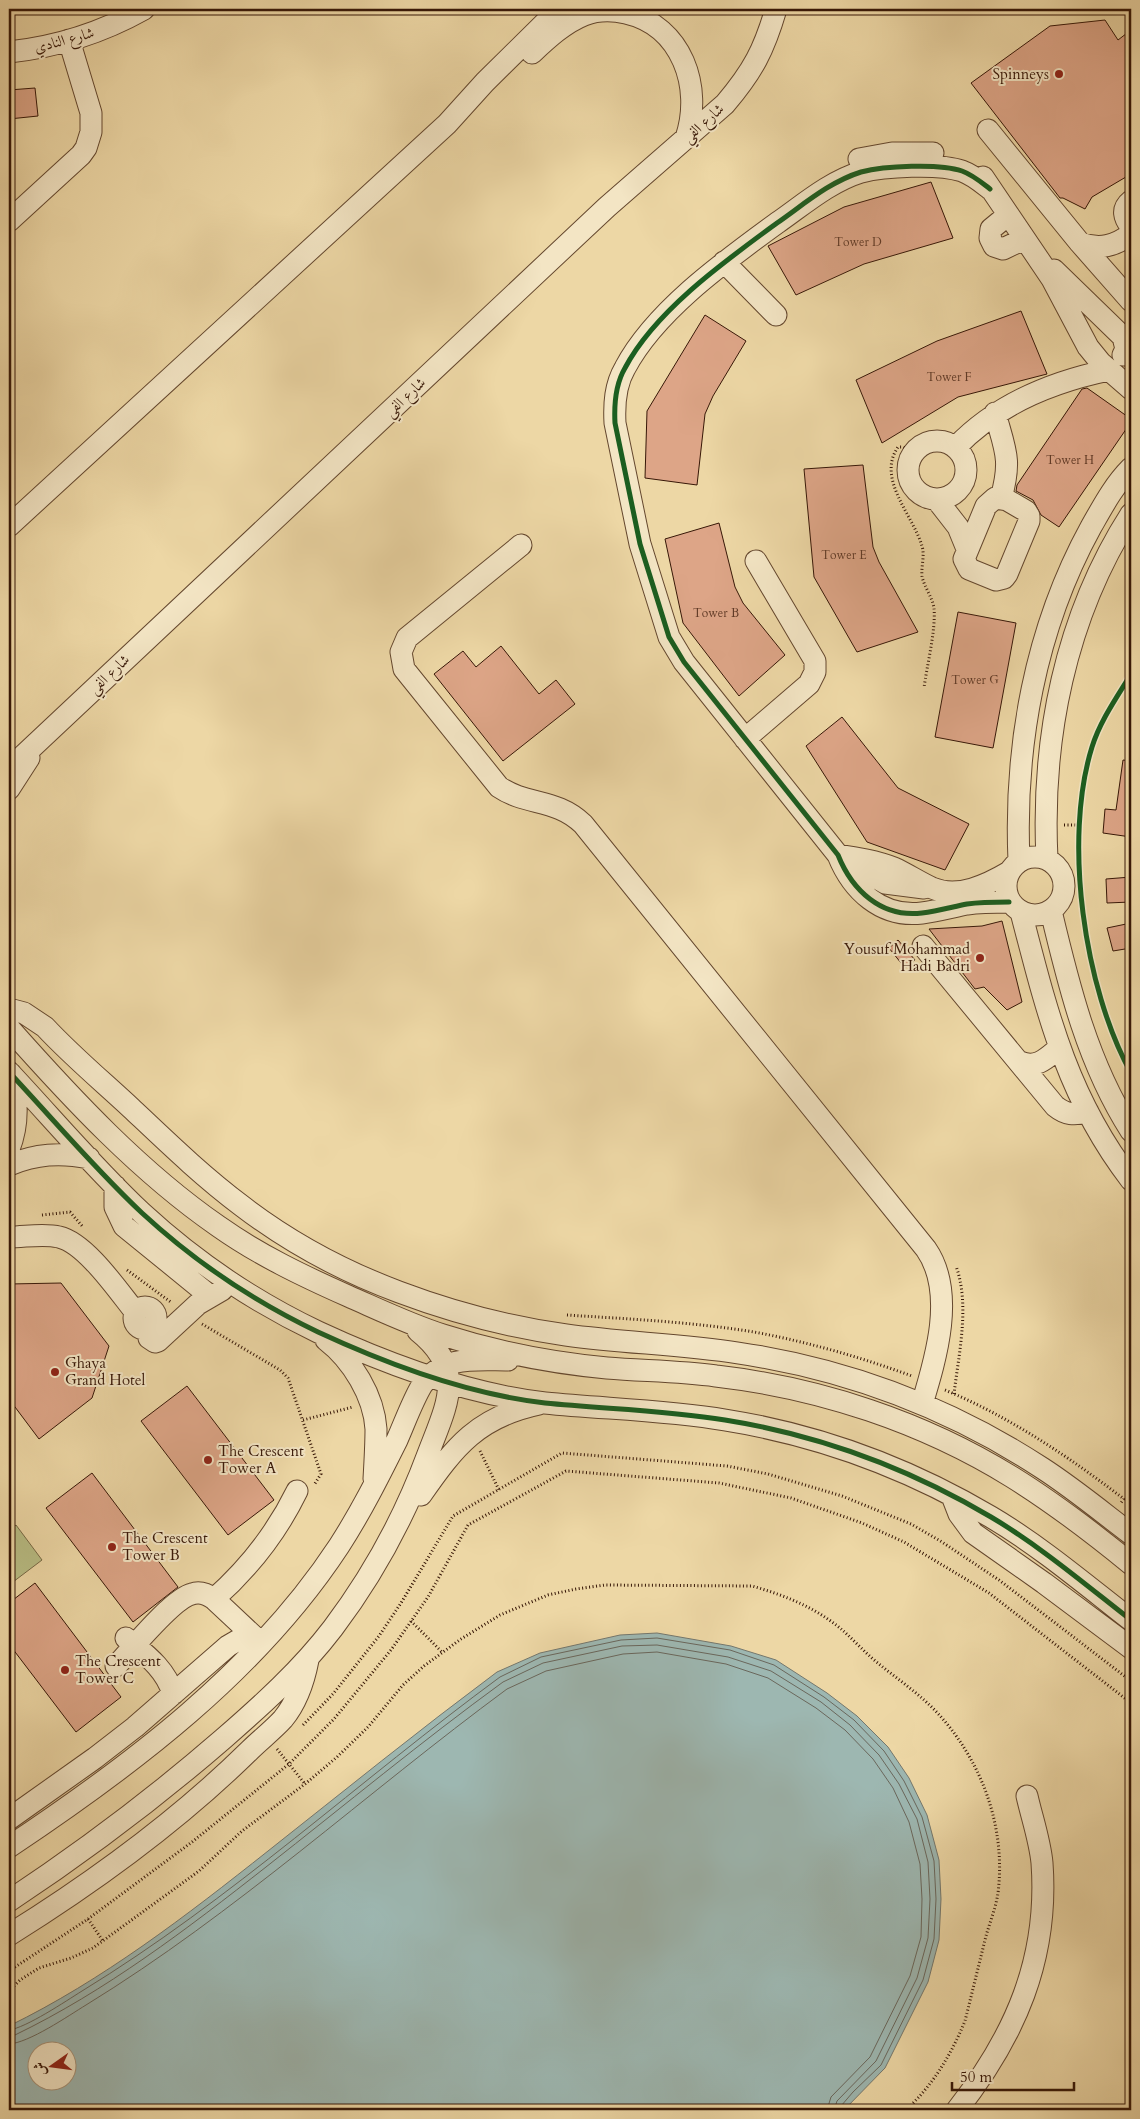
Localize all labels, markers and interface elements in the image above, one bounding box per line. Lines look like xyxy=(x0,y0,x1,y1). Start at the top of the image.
street label: شارع النادي xyxy=(32,22,97,60)
place label: Spinneys xyxy=(992,64,1049,84)
marker: Spinneys xyxy=(1053,68,1065,80)
street label: شارع الفي xyxy=(678,99,731,150)
house number: Tower D xyxy=(834,234,882,250)
house number: Tower F xyxy=(927,369,972,385)
street label: شارع الفي xyxy=(380,373,433,424)
house number: Tower H xyxy=(1046,452,1094,468)
house number: Tower E xyxy=(821,547,867,563)
house number: Tower B xyxy=(693,605,739,621)
street label: شارع الفي xyxy=(84,650,137,701)
house number: Tower G xyxy=(951,672,999,688)
place label: Yousuf Mohammad Hadi Badri xyxy=(844,939,970,976)
marker: Yousuf Mohammad Hadi Badri xyxy=(974,952,986,964)
place label: Ghaya Grand Hotel xyxy=(65,1353,146,1390)
marker: Ghaya Grand Hotel xyxy=(49,1366,61,1378)
place label: The Crescent Tower A xyxy=(218,1441,304,1478)
marker: The Crescent Tower A xyxy=(202,1454,214,1466)
place label: The Crescent Tower B xyxy=(122,1528,208,1565)
marker: The Crescent Tower B xyxy=(106,1541,118,1553)
place label: The Crescent Tower C xyxy=(75,1651,161,1688)
marker: The Crescent Tower C xyxy=(59,1664,71,1676)
north arrow xyxy=(28,2042,78,2092)
scale bar xyxy=(952,2059,1075,2091)
text: ش xyxy=(29,2060,51,2078)
text: 50 m xyxy=(960,2067,992,2087)

